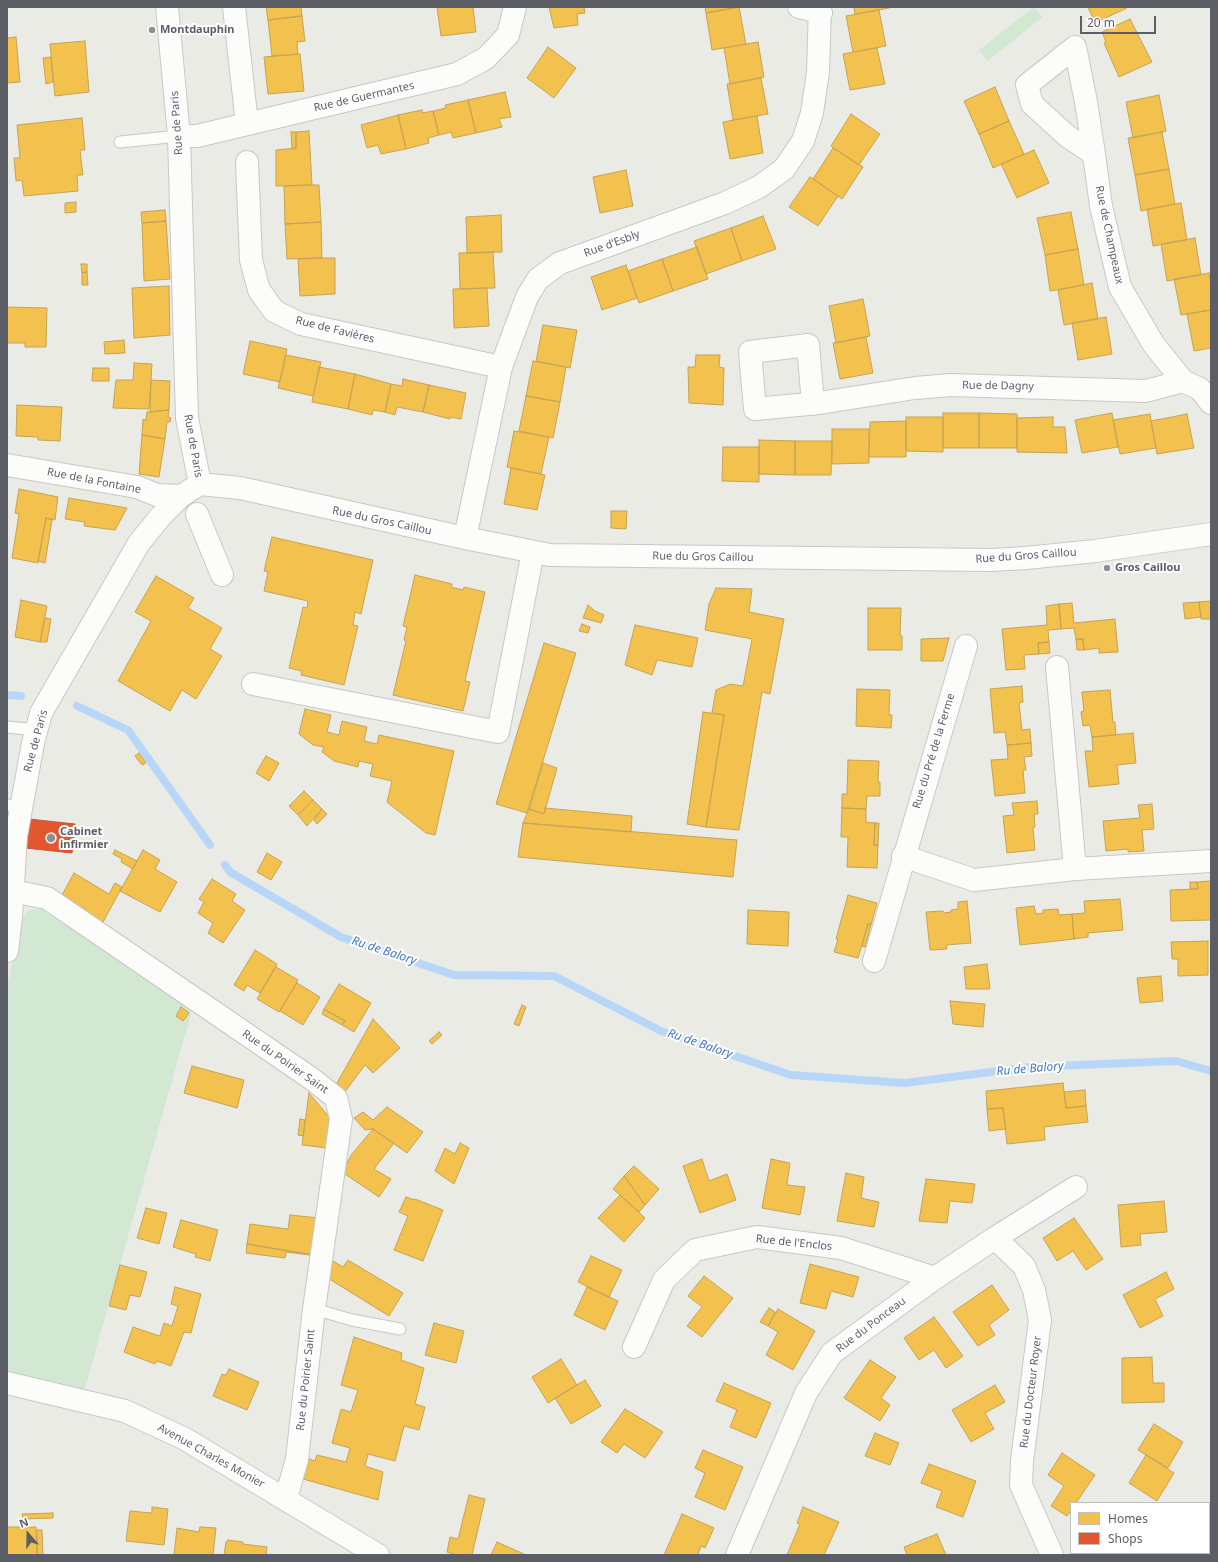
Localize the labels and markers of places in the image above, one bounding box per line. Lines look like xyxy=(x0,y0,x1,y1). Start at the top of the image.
place label: Montdauphin xyxy=(160,23,234,37)
marker: Montdauphin xyxy=(147,25,157,35)
place label: Gros Caillou xyxy=(1115,561,1180,575)
marker: Gros Caillou xyxy=(1102,563,1112,573)
place label: Cabinet infirmier xyxy=(60,825,108,851)
marker: Cabinet infirmier xyxy=(45,832,57,844)

